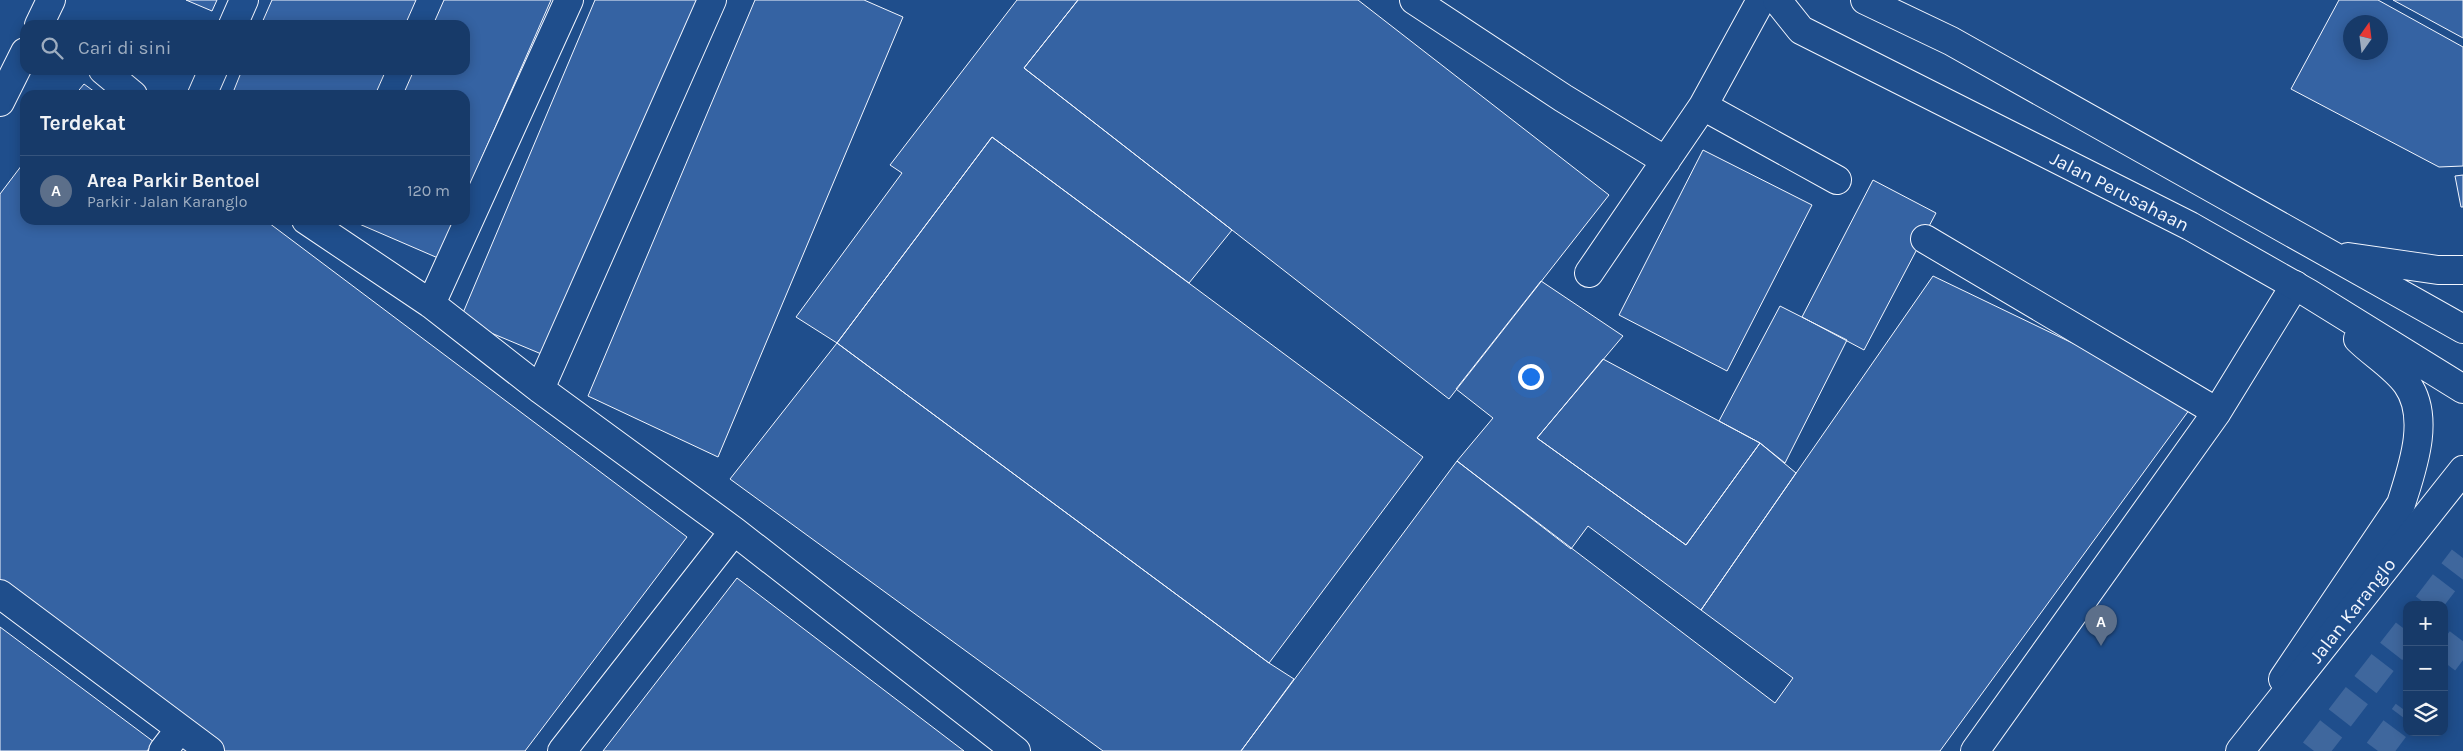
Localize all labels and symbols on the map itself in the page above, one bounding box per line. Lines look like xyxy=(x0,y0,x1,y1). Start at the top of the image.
north arrow xyxy=(2343,15,2388,60)
street label: Jalan Perusahaan xyxy=(2046,147,2193,236)
your location xyxy=(1518,364,1544,390)
street label: Jalan Karanglo xyxy=(2305,554,2401,667)
pin: A xyxy=(2085,605,2117,646)

